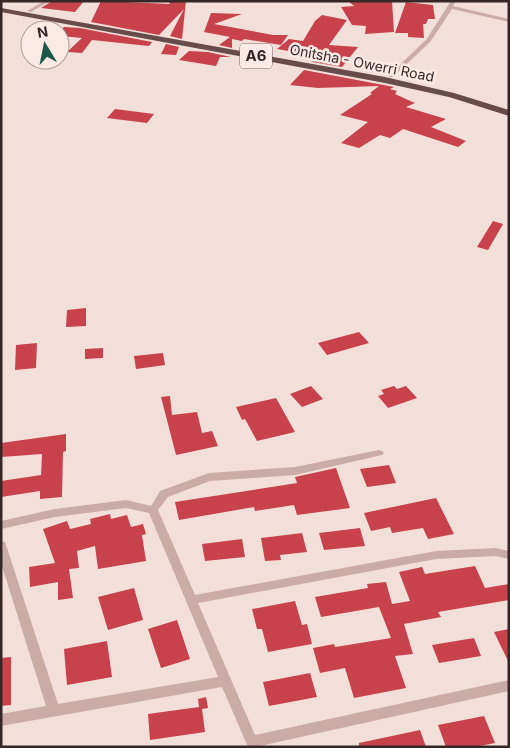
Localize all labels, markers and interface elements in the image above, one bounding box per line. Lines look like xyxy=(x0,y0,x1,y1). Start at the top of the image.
north arrow xyxy=(20,20,70,70)
text: N xyxy=(36,22,49,41)
street label: Onitsha - Owerri Road xyxy=(288,40,436,85)
road number: A6 xyxy=(240,44,272,68)

